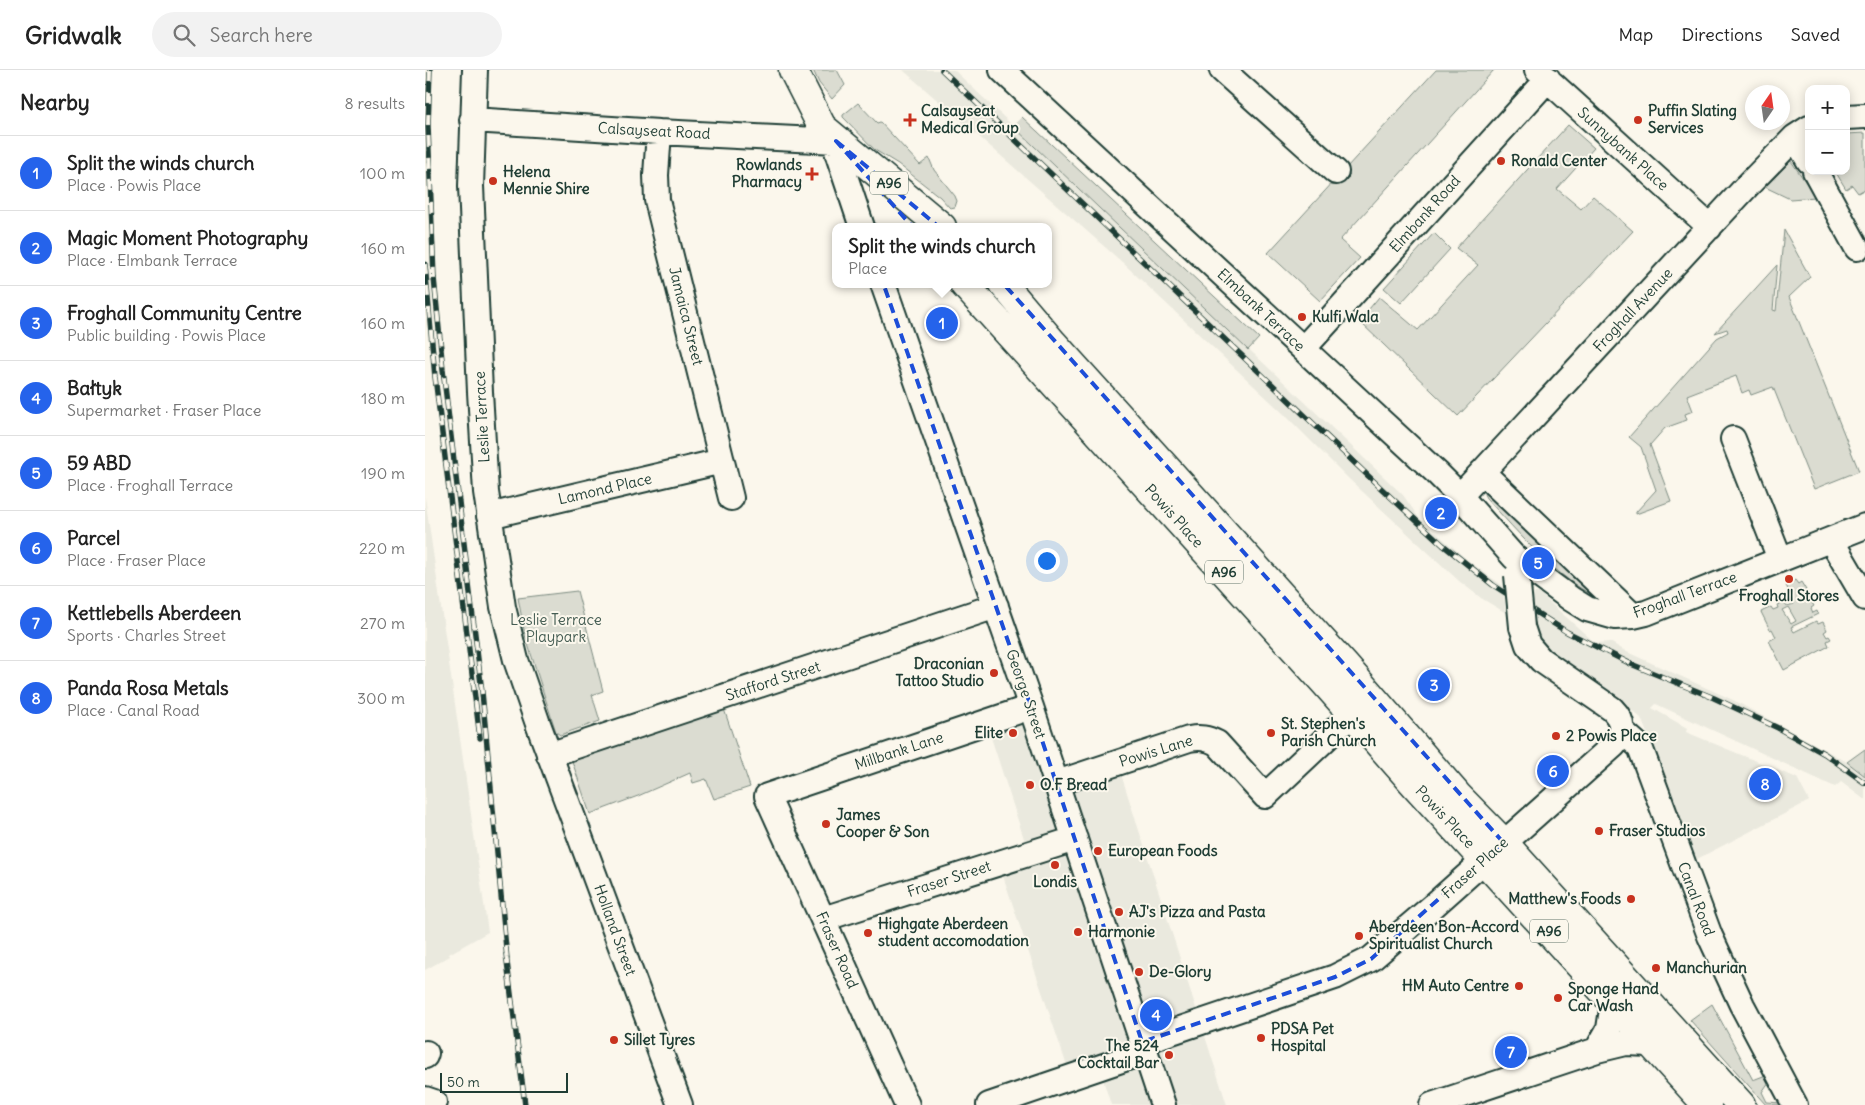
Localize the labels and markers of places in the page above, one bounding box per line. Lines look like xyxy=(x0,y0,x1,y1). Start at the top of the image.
place label: Calsayseat Medical Group xyxy=(921,101,1019,138)
place label: Puffin Slating Services xyxy=(1648,101,1737,137)
marker: Calsayseat Medical Group xyxy=(903,113,917,127)
marker: Puffin Slating Services xyxy=(1632,114,1644,126)
place label: Ronald Center xyxy=(1511,151,1608,170)
place label: Rowlands Pharmacy xyxy=(732,155,802,192)
marker: Ronald Center xyxy=(1495,155,1507,167)
place label: Helena Mennie Shire xyxy=(503,162,590,198)
marker: Rowlands Pharmacy xyxy=(806,168,818,180)
marker: Helena Mennie Shire xyxy=(487,175,499,187)
pin: 1 xyxy=(926,304,958,342)
place label: Kulfi Wala xyxy=(1312,307,1379,326)
marker: Kulfi Wala xyxy=(1296,311,1308,323)
pin: 2 xyxy=(1425,494,1457,532)
pin: 5 xyxy=(1522,544,1554,582)
marker: Froghall Stores xyxy=(1783,573,1795,585)
place label: Froghall Stores xyxy=(1739,586,1839,606)
place label: Draconian Tattoo Studio xyxy=(896,654,985,690)
pin: 3 xyxy=(1418,666,1450,704)
marker: Draconian Tattoo Studio xyxy=(988,667,1000,679)
place label: St. Stephen's Parish Church xyxy=(1281,714,1377,750)
place label: Elite xyxy=(974,723,1003,742)
place label: 2 Powis Place xyxy=(1566,726,1657,745)
marker: Elite xyxy=(1007,727,1019,739)
marker: St. Stephen's Parish Church xyxy=(1265,727,1277,739)
marker: 2 Powis Place xyxy=(1550,730,1562,742)
pin: 6 xyxy=(1537,752,1569,790)
pin: 8 xyxy=(1749,765,1781,803)
place label: O.F Bread xyxy=(1040,775,1108,794)
marker: O.F Bread xyxy=(1024,779,1036,791)
place label: James Cooper & Son xyxy=(836,805,930,842)
marker: James Cooper & Son xyxy=(820,818,832,830)
place label: Fraser Studios xyxy=(1609,821,1705,840)
marker: Fraser Studios xyxy=(1593,825,1605,837)
place label: European Foods xyxy=(1108,841,1218,861)
marker: European Foods xyxy=(1092,845,1104,857)
marker: Londis xyxy=(1049,859,1061,871)
place label: Londis xyxy=(1033,872,1077,891)
place label: Matthew's Foods xyxy=(1508,889,1621,908)
marker: Matthew's Foods xyxy=(1625,893,1637,905)
place label: AJ's Pizza and Pasta xyxy=(1129,902,1266,921)
marker: AJ's Pizza and Pasta xyxy=(1113,906,1125,918)
place label: Highgate Aberdeen student accomodation xyxy=(878,914,1029,950)
place label: Aberdeen Bon-Accord Spiritualist Church xyxy=(1369,917,1519,954)
place label: Harmonie xyxy=(1088,922,1155,941)
marker: Harmonie xyxy=(1072,926,1084,938)
marker: Highgate Aberdeen student accomodation xyxy=(862,927,874,939)
marker: Aberdeen Bon-Accord Spiritualist Church xyxy=(1353,930,1365,942)
place label: Manchurian xyxy=(1666,958,1747,977)
place label: De-Glory xyxy=(1149,962,1211,982)
marker: Manchurian xyxy=(1650,962,1662,974)
marker: De-Glory xyxy=(1133,966,1145,978)
place label: HM Auto Centre xyxy=(1402,976,1509,995)
place label: Sponge Hand Car Wash xyxy=(1568,979,1659,1015)
marker: HM Auto Centre xyxy=(1513,980,1525,992)
marker: Sponge Hand Car Wash xyxy=(1552,992,1564,1004)
pin: 4 xyxy=(1140,996,1172,1034)
place label: PDSA Pet Hospital xyxy=(1271,1019,1335,1056)
place label: Sillet Tyres xyxy=(624,1030,695,1050)
marker: PDSA Pet Hospital xyxy=(1255,1032,1267,1044)
pin: 7 xyxy=(1495,1033,1527,1071)
marker: Sillet Tyres xyxy=(608,1034,620,1046)
place label: The 524 Cocktail Bar xyxy=(1077,1036,1160,1072)
marker: The 524 Cocktail Bar xyxy=(1163,1049,1175,1061)

